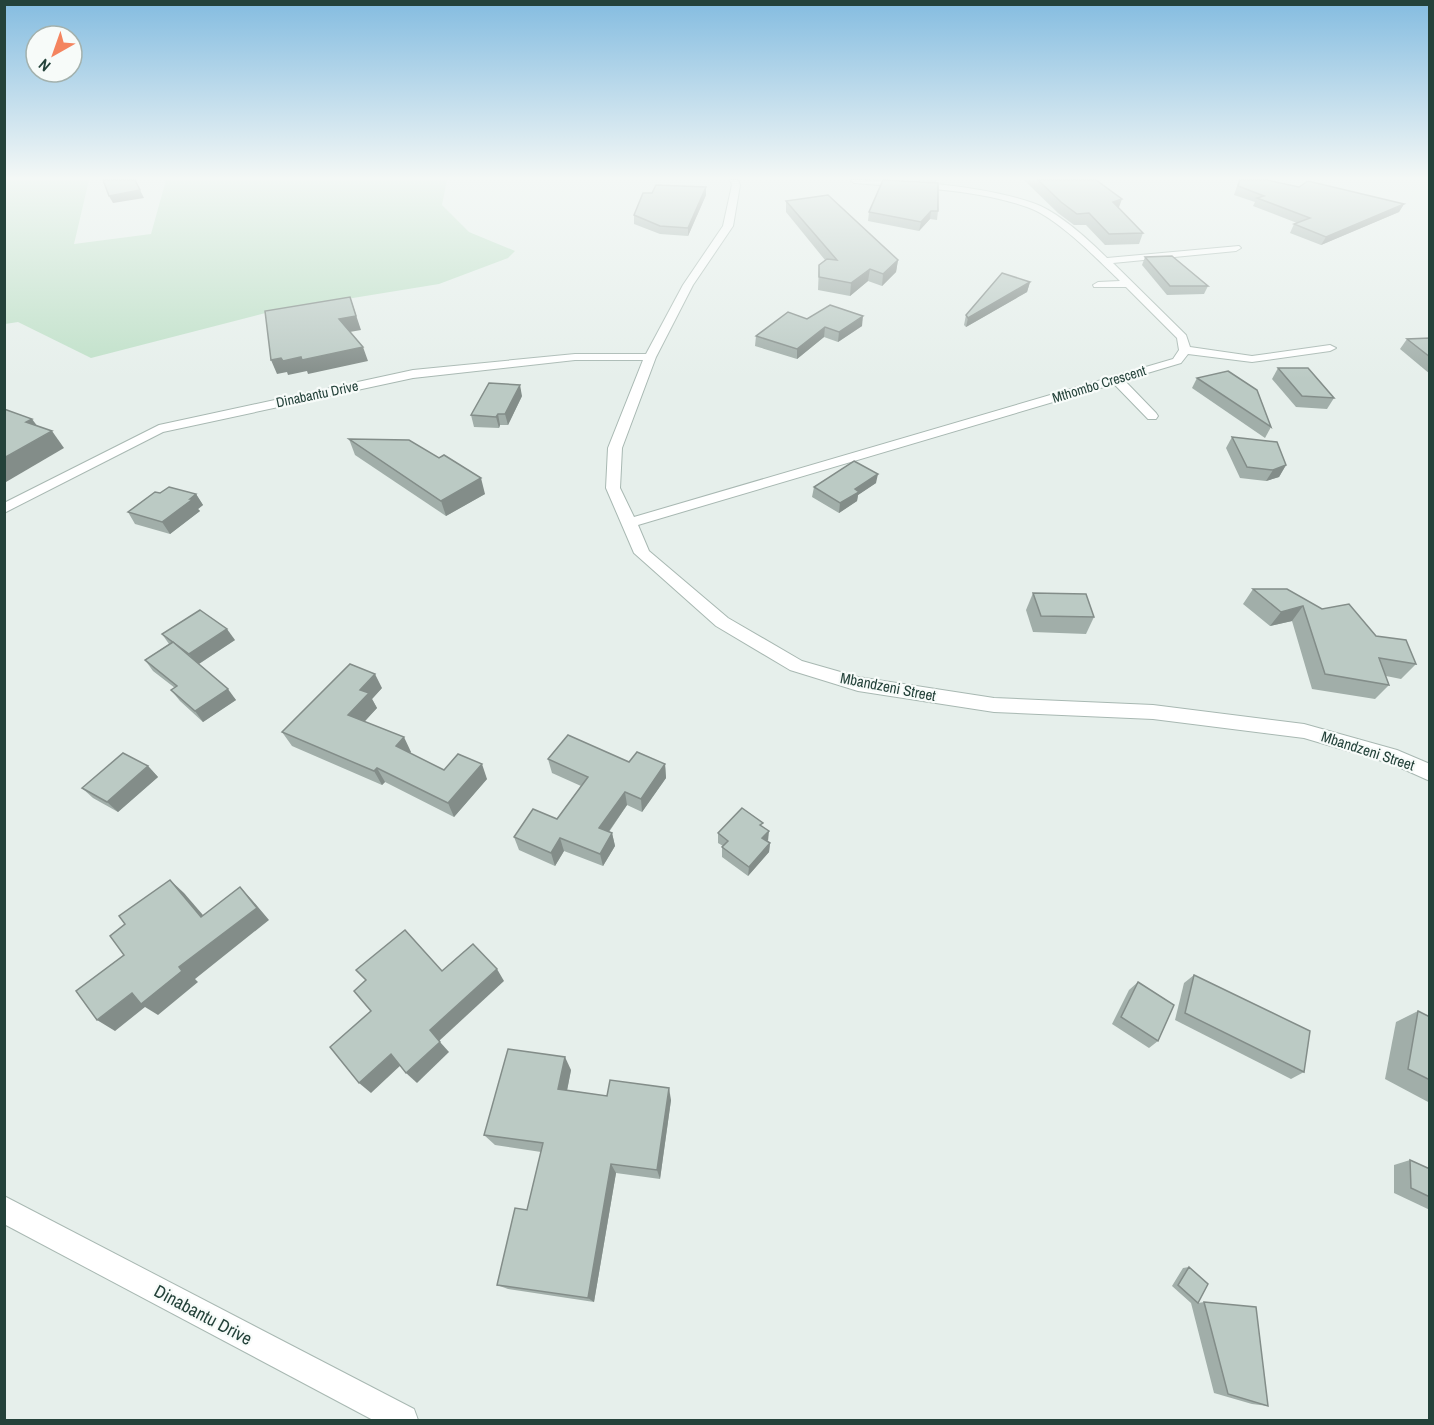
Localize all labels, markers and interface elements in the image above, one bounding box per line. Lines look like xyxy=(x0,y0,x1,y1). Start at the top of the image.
north arrow xyxy=(24,24,84,84)
text: N xyxy=(34,54,55,77)
street label: Mthombo Crescent xyxy=(1050,361,1148,407)
street label: Dinabantu Drive xyxy=(274,377,360,411)
street label: Mbandzeni Street xyxy=(838,667,938,706)
street label: Mbandzeni Street xyxy=(1319,726,1418,776)
street label: Dinabantu Drive xyxy=(150,1278,257,1351)

